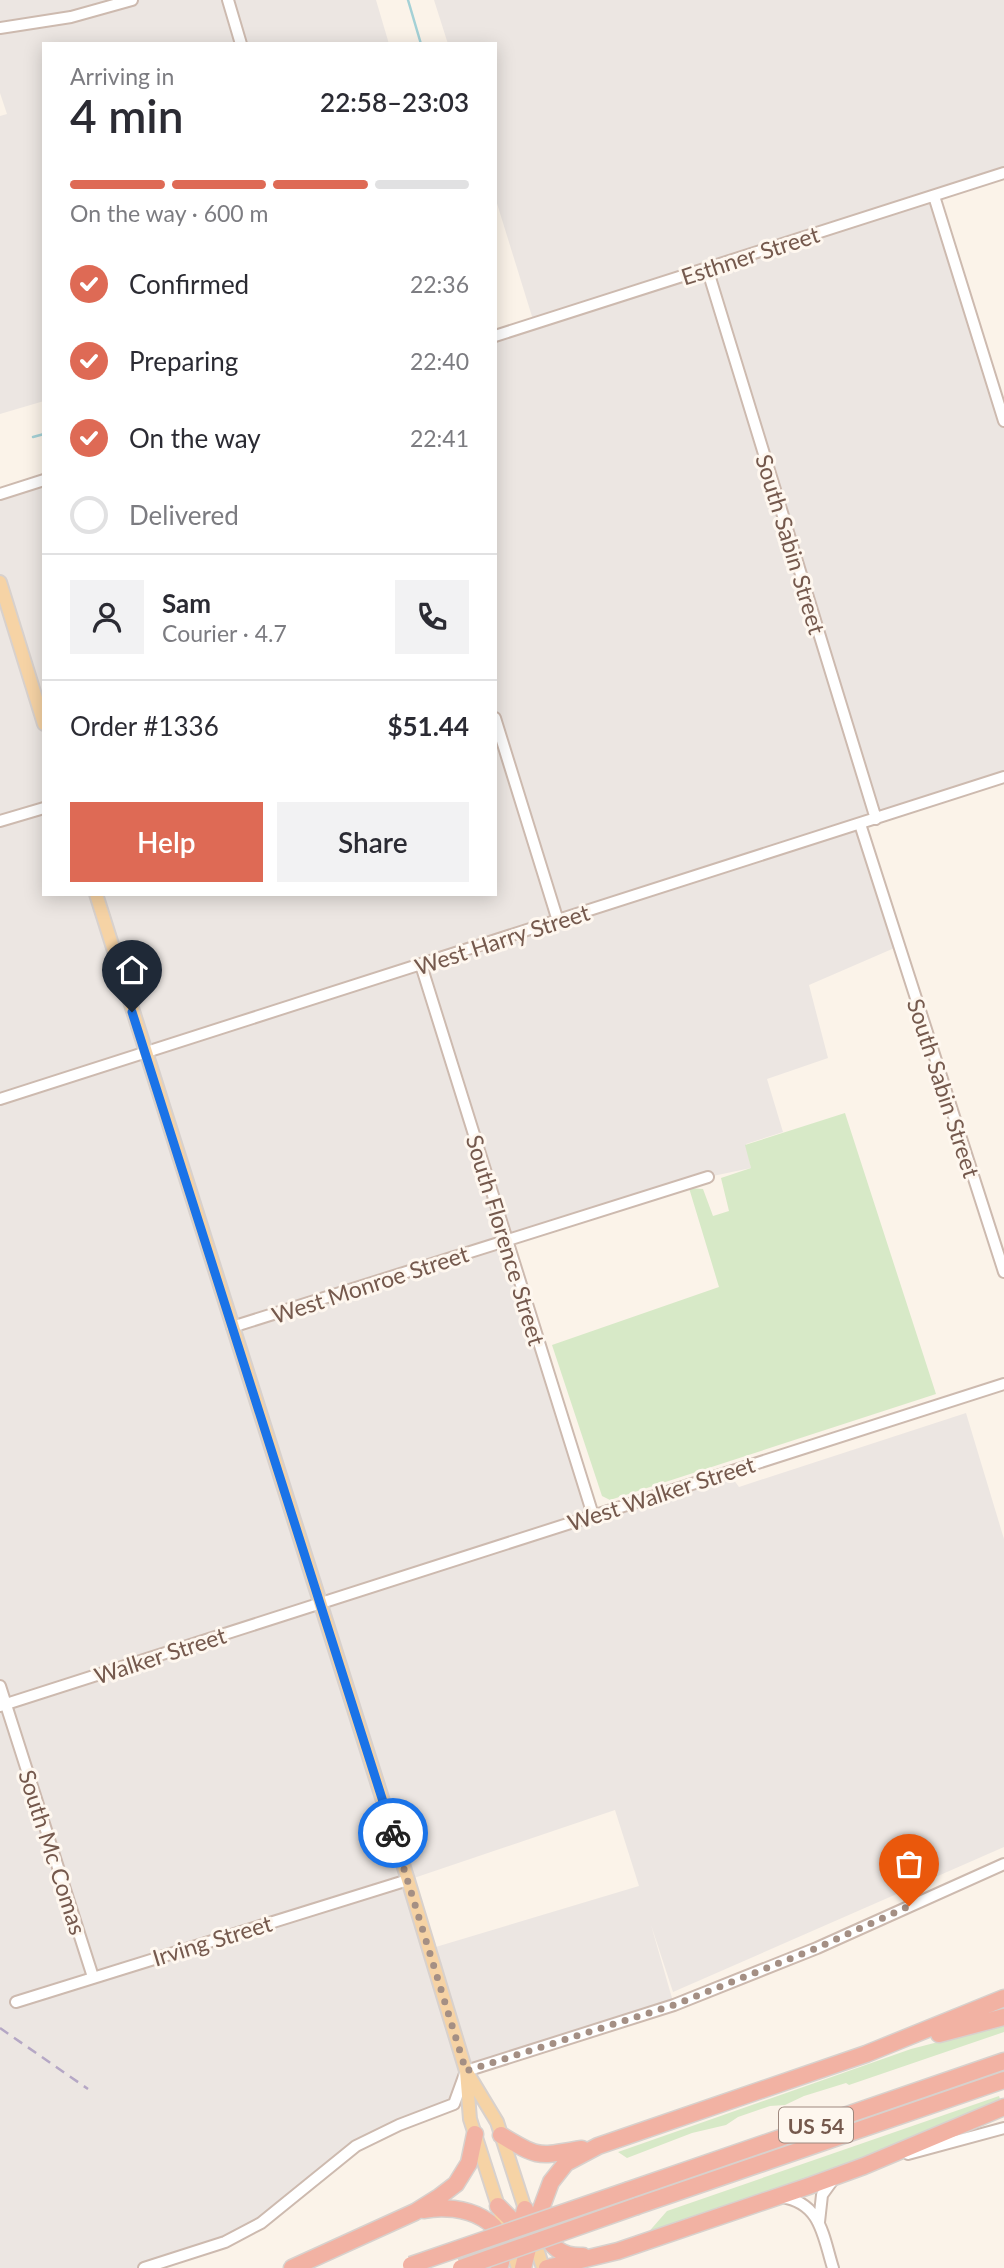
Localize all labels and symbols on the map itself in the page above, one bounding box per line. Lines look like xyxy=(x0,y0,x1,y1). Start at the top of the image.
street label: Esthner Street xyxy=(677,219,823,290)
street label: South Sabin Street xyxy=(750,451,832,638)
street label: West Harry Street xyxy=(411,897,594,980)
pin xyxy=(102,940,162,1012)
street label: South Sabin Street xyxy=(902,995,986,1182)
street label: South Florence Street xyxy=(461,1131,552,1349)
street label: West Monroe Street xyxy=(268,1239,473,1329)
street label: West Walker Street xyxy=(564,1449,759,1536)
street label: Walker Street xyxy=(91,1620,230,1689)
street label: South Mc Comas xyxy=(13,1766,93,1938)
courier xyxy=(358,1798,428,1868)
pin xyxy=(879,1834,939,1906)
street label: Irving Street xyxy=(149,1908,276,1971)
road number: US 54 xyxy=(779,2108,853,2142)

